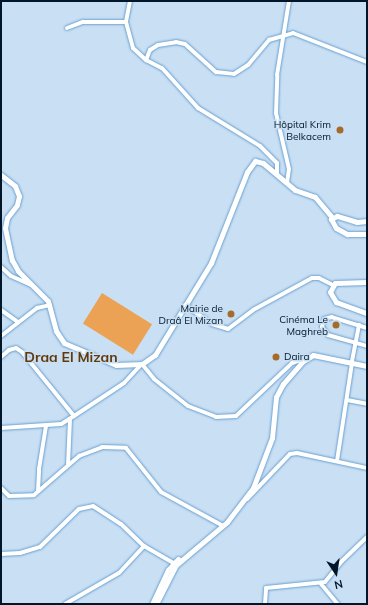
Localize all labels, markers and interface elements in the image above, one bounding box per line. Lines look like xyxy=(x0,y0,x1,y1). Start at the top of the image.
place label: Hôpital Krim Belkacem xyxy=(274,118,331,142)
marker: Hôpital Krim Belkacem xyxy=(334,124,346,136)
place label: Mairie de Draâ El Mizan xyxy=(159,302,223,326)
marker: Mairie de Draâ El Mizan xyxy=(226,309,236,319)
place label: Cinéma Le Maghreb xyxy=(279,313,328,336)
marker: Cinéma Le Maghreb xyxy=(331,320,341,330)
district label: Draa El Mizan xyxy=(24,349,118,365)
place label: Daira xyxy=(284,351,309,363)
marker: Daira xyxy=(271,352,281,362)
north arrow xyxy=(316,553,356,593)
text: N xyxy=(333,577,344,592)

